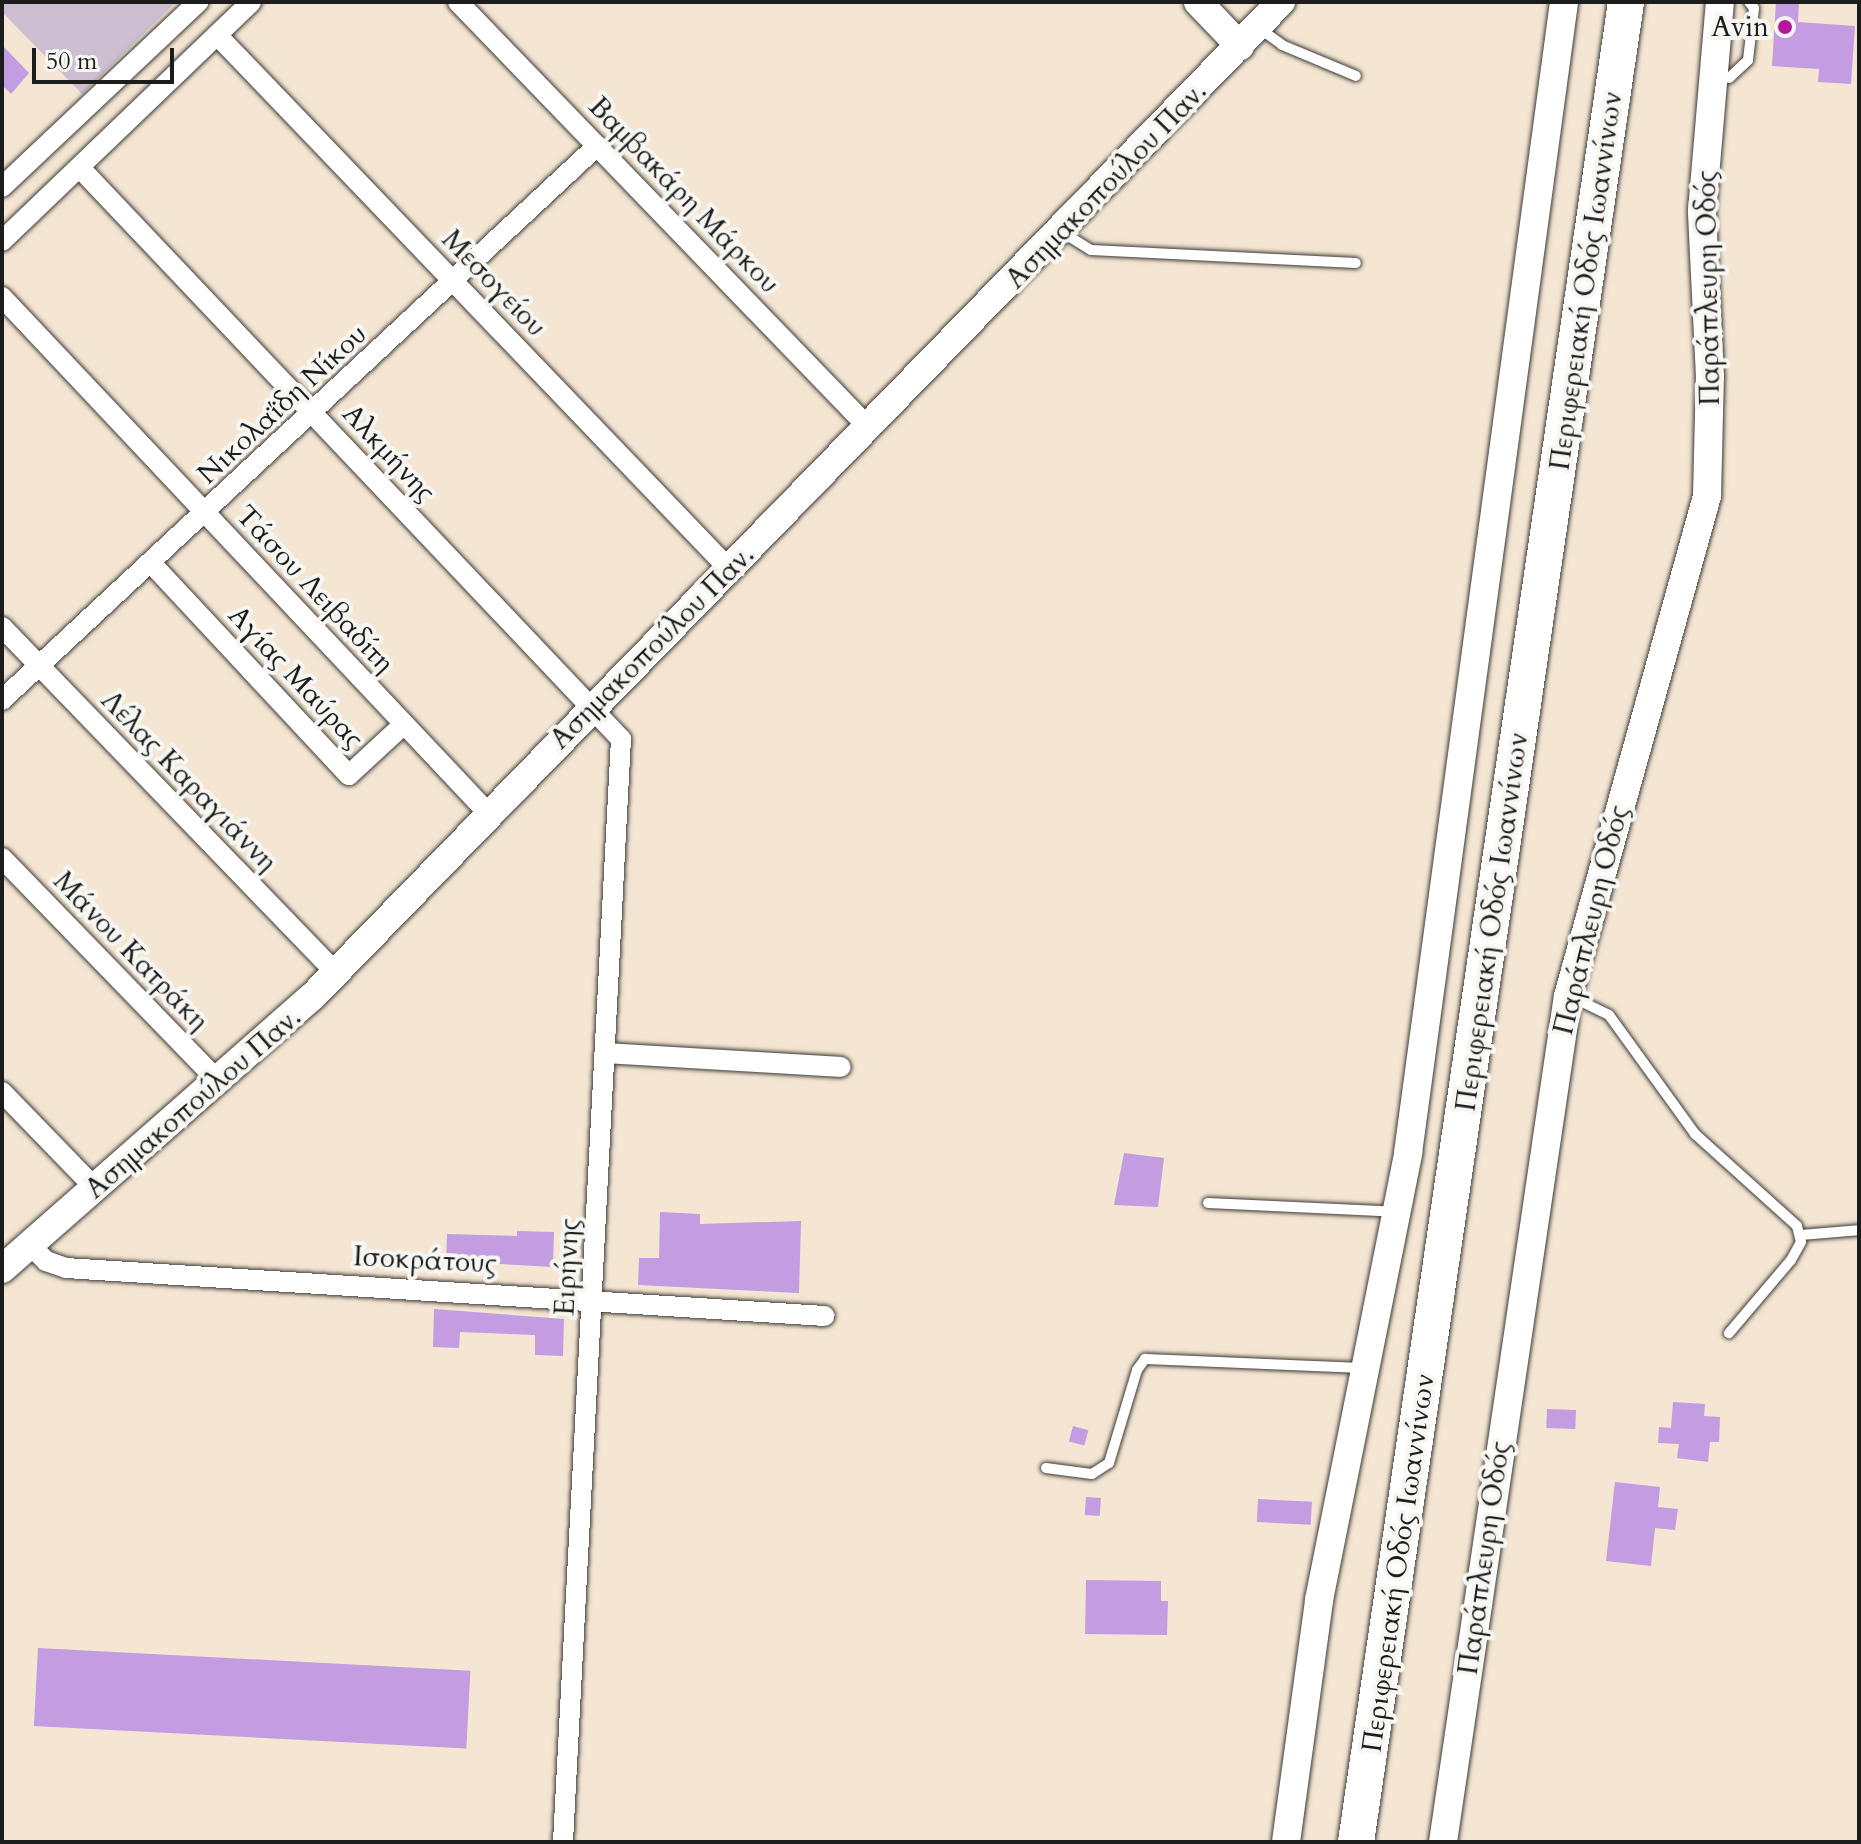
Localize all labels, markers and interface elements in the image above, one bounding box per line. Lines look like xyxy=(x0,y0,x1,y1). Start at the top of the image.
place label: Avin xyxy=(1711,10,1769,44)
marker: Avin xyxy=(1776,18,1794,36)
scale bar xyxy=(36,32,178,82)
text: 50 m xyxy=(46,45,97,78)
street label: Ασημακοπούλου Παν. xyxy=(998,74,1214,296)
street label: Βαμβακάρη Μάρκου xyxy=(582,90,786,300)
street label: Περιφερειακή Οδός Ιωαννίνων xyxy=(1543,90,1629,472)
street label: Παράπλευρη Οδός xyxy=(1689,170,1727,406)
street label: Μεσογείου xyxy=(435,223,553,343)
street label: Νικολαΐδη Νίκου xyxy=(191,317,373,491)
street label: Αλκμήνης xyxy=(335,397,443,509)
street label: Τάσου Λειβαδίτη xyxy=(229,498,401,680)
street label: Ασημακοπούλου Παν. xyxy=(543,538,761,756)
street label: Αγίας Μαύρας xyxy=(221,599,371,755)
street label: Λέλας Καραγιάννη xyxy=(94,684,284,878)
street label: Περιφερειακή Οδός Ιωαννίνων xyxy=(1449,731,1535,1113)
street label: Παράπλευρη Οδός xyxy=(1546,802,1636,1038)
street label: Μάνου Κατράκη xyxy=(47,864,215,1038)
street label: Ασημακοπούλου Παν. xyxy=(78,1000,308,1206)
street label: Ειρήνης xyxy=(548,1217,586,1317)
street label: Ισοκράτους xyxy=(352,1239,498,1281)
street label: Περιφερειακή Οδός Ιωαννίνων xyxy=(1355,1372,1441,1754)
street label: Παράπλευρη Οδός xyxy=(1451,1439,1517,1677)

